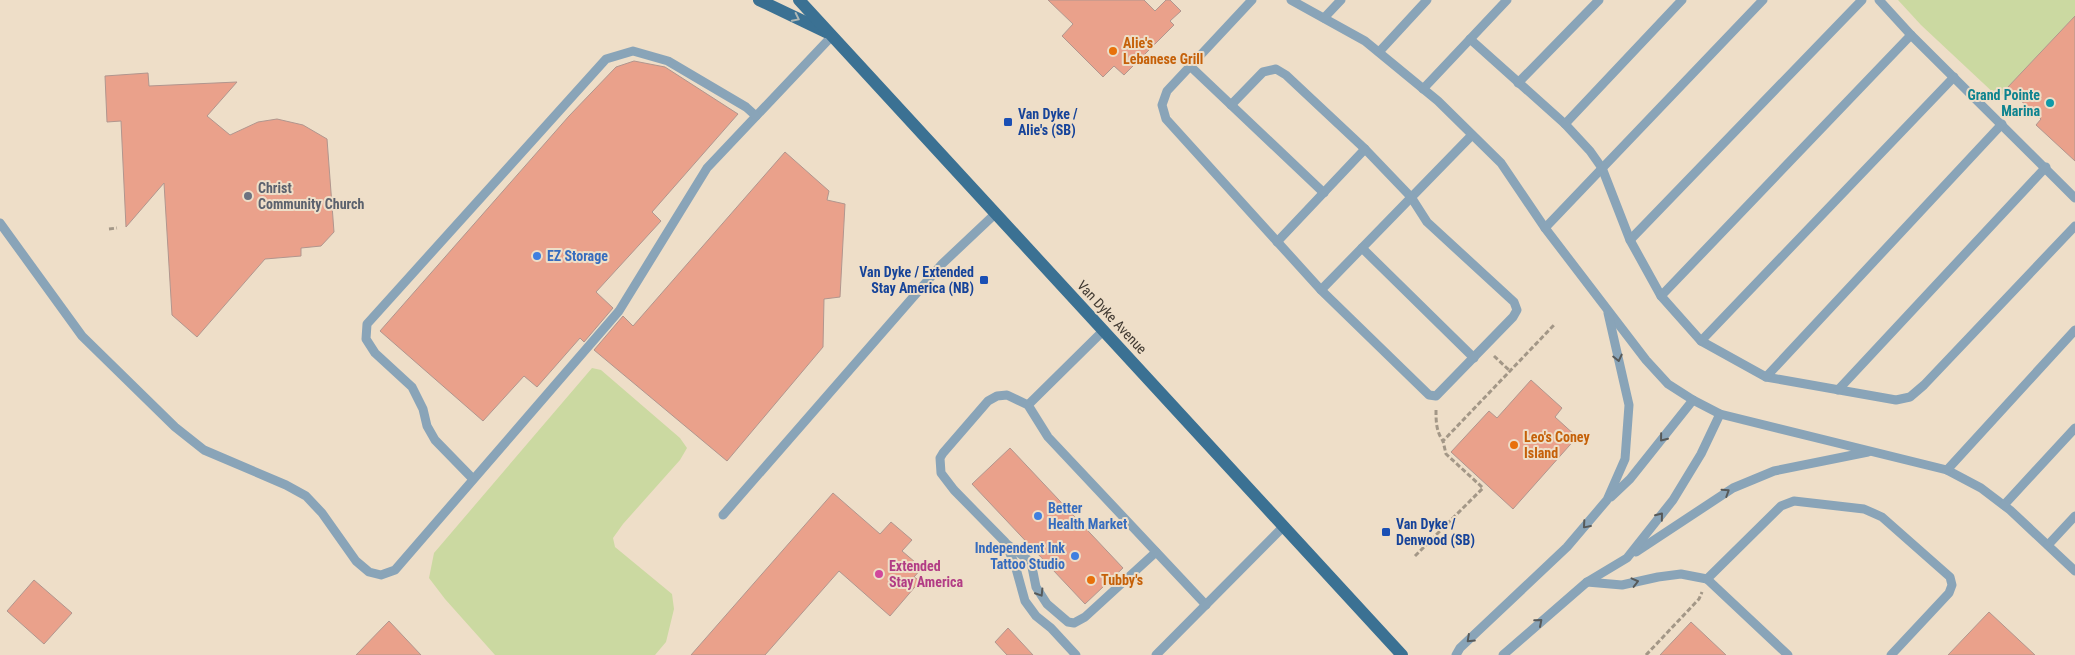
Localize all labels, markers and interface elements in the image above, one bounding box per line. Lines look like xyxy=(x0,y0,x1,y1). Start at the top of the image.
one-way arrow xyxy=(791,12,800,22)
place label: Alie's Lebanese Grill xyxy=(1123,35,1203,67)
marker: Alie's Lebanese Grill xyxy=(1107,45,1119,57)
place label: Grand Pointe Marina xyxy=(1967,87,2040,119)
marker: Grand Pointe Marina xyxy=(2044,97,2056,109)
place label: Van Dyke / Alie's (SB) xyxy=(1018,106,1078,139)
marker: Van Dyke / Alie's (SB) xyxy=(1002,116,1014,128)
place label: Christ Community Church xyxy=(258,180,364,212)
marker: Christ Community Church xyxy=(242,190,254,202)
place label: EZ Storage xyxy=(547,248,608,264)
marker: EZ Storage xyxy=(531,250,543,262)
place label: Van Dyke / Extended Stay America (NB) xyxy=(859,264,974,297)
marker: Van Dyke / Extended Stay America (NB) xyxy=(978,274,990,286)
street label: Van Dyke Avenue xyxy=(1074,277,1150,357)
one-way arrow xyxy=(1613,354,1623,363)
place label: Leo's Coney Island xyxy=(1524,429,1590,461)
one-way arrow xyxy=(1659,433,1668,442)
marker: Leo's Coney Island xyxy=(1508,439,1520,451)
one-way arrow xyxy=(1721,489,1730,499)
place label: Better Health Market xyxy=(1048,500,1127,532)
marker: Better Health Market xyxy=(1032,510,1044,522)
one-way arrow xyxy=(1654,513,1663,522)
place label: Van Dyke / Denwood (SB) xyxy=(1396,516,1475,549)
one-way arrow xyxy=(1582,519,1591,528)
marker: Van Dyke / Denwood (SB) xyxy=(1380,526,1392,538)
place label: Independent Ink Tattoo Studio xyxy=(975,540,1065,572)
marker: Independent Ink Tattoo Studio xyxy=(1069,550,1081,562)
place label: Extended Stay America xyxy=(889,558,964,590)
marker: Extended Stay America xyxy=(873,568,885,580)
place label: Tubby's xyxy=(1101,572,1143,588)
marker: Tubby's xyxy=(1085,574,1097,586)
one-way arrow xyxy=(1631,577,1640,588)
one-way arrow xyxy=(1034,588,1043,597)
one-way arrow xyxy=(1533,619,1542,628)
one-way arrow xyxy=(1467,633,1476,642)

